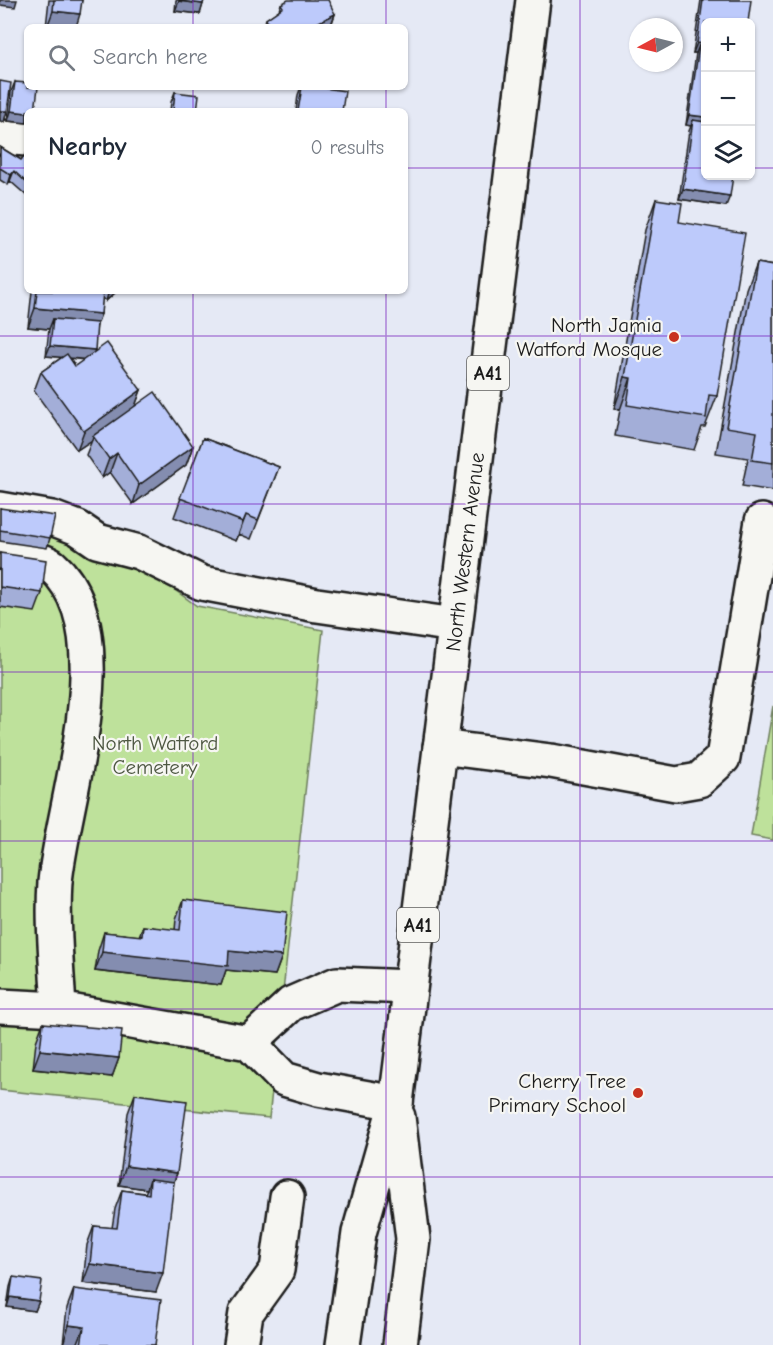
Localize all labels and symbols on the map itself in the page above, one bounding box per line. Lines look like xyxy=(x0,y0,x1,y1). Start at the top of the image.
north arrow xyxy=(629,18,683,72)
place label: North Jamia Watford Mosque xyxy=(517,313,662,361)
marker: North Jamia Watford Mosque xyxy=(667,330,681,344)
road number: A41 xyxy=(467,356,509,390)
street label: North Western Avenue xyxy=(441,451,489,653)
park label: North Watford Cemetery xyxy=(92,731,218,779)
road number: A41 xyxy=(397,908,439,942)
place label: Cherry Tree Primary School xyxy=(488,1069,626,1117)
marker: Cherry Tree Primary School xyxy=(631,1086,645,1100)

